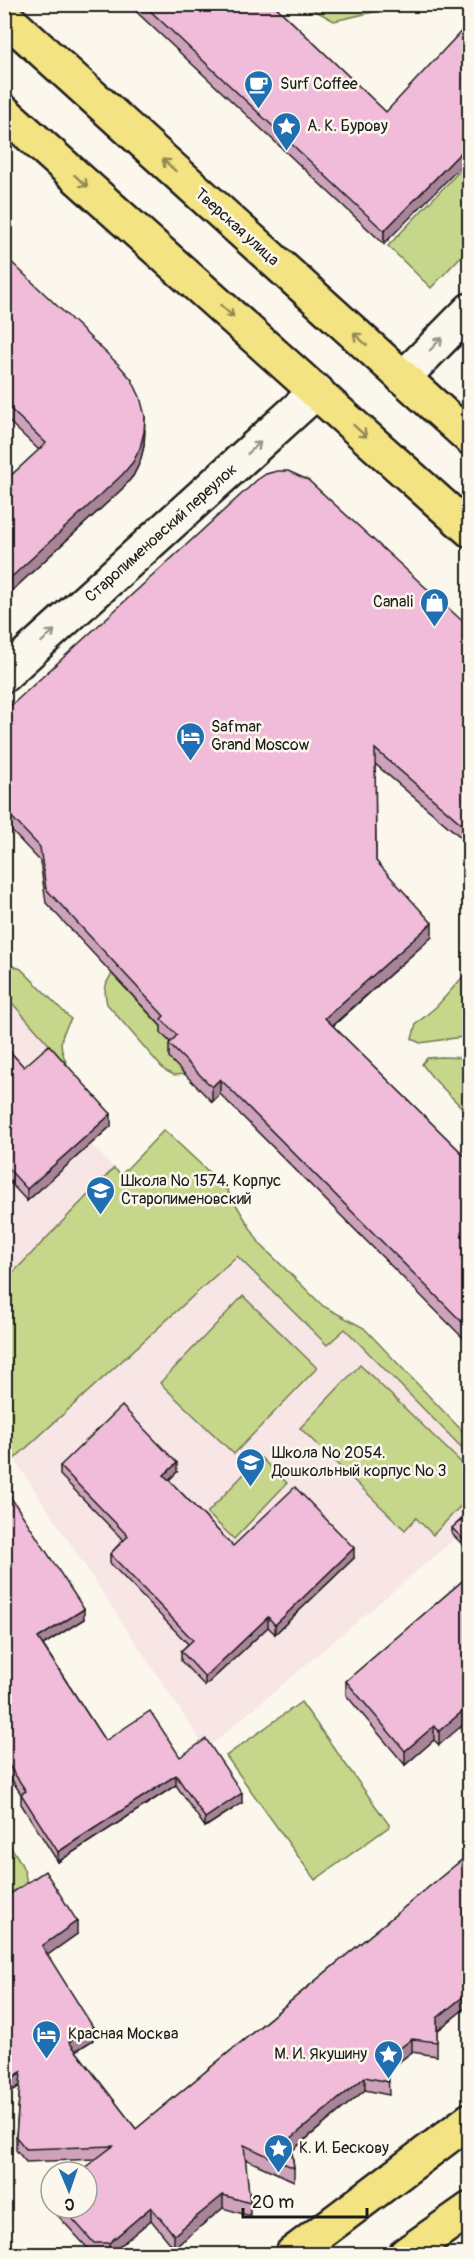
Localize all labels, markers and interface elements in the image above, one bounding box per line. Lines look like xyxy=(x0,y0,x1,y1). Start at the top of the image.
cafe icon: Surf Coffee xyxy=(243,68,275,110)
place label: Surf Coffee xyxy=(280,74,358,94)
place icon: А. К. Бурову xyxy=(270,110,302,152)
place label: А. К. Бурову xyxy=(307,116,388,136)
one-way arrow xyxy=(162,158,177,172)
one-way arrow xyxy=(73,174,88,188)
street label: Тверская улица xyxy=(191,184,283,270)
one-way arrow xyxy=(219,304,234,318)
one-way arrow xyxy=(353,332,368,346)
one-way arrow xyxy=(429,336,444,351)
one-way arrow xyxy=(352,424,367,438)
one-way arrow xyxy=(247,441,262,456)
street label: Старопименовский переулок xyxy=(81,459,241,607)
shop icon: Canali xyxy=(418,586,450,628)
place label: Canali xyxy=(373,592,413,612)
one-way arrow xyxy=(40,629,55,643)
place label: Safmar Grand Moscow xyxy=(211,717,309,755)
hotel icon: Safmar Grand Moscow xyxy=(174,720,206,762)
place label: Школа № 1574. Корпус Старопименовский xyxy=(121,1171,281,1209)
school or university icon: Школа № 1574. Корпус Старопименовский xyxy=(84,1174,116,1216)
place label: Школа № 2054. Дошкольный корпус № 3 xyxy=(271,1443,446,1481)
school or university icon: Школа № 2054. Дошкольный корпус № 3 xyxy=(235,1446,267,1488)
hotel icon: Красная Москва xyxy=(31,2018,63,2060)
place label: Красная Москва xyxy=(68,2024,179,2044)
place icon: М. И. Якушину xyxy=(372,2038,404,2080)
place label: М. И. Якушину xyxy=(274,2044,367,2064)
place icon: К. И. Бескову xyxy=(262,2132,294,2174)
place label: К. И. Бескову xyxy=(299,2138,389,2158)
north arrow xyxy=(39,2160,99,2220)
scale bar xyxy=(243,2181,368,2219)
text: 20 m xyxy=(252,2191,294,2214)
text: С xyxy=(64,2194,75,2214)

